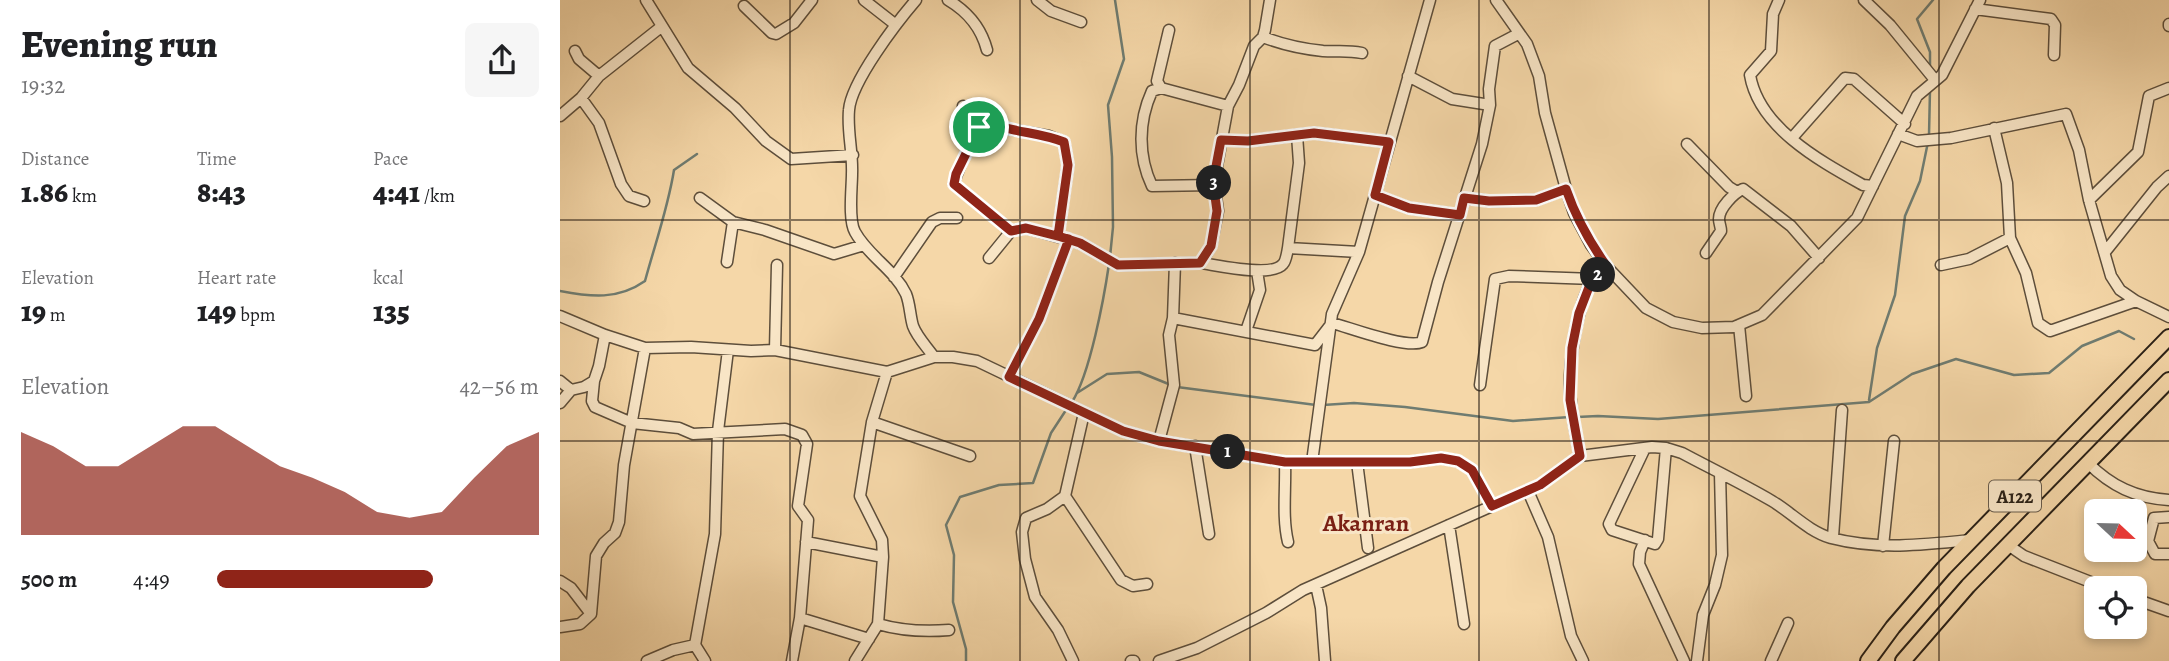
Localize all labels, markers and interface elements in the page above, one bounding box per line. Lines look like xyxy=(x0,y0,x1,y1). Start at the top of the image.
text: Evening run xyxy=(21,18,218,70)
button: share xyxy=(465,23,539,97)
text: 19:32 xyxy=(21,70,65,101)
pin xyxy=(949,97,1009,157)
icon: arrive xyxy=(960,108,998,146)
text: Distance xyxy=(21,146,89,172)
text: Time xyxy=(197,146,236,172)
text: Pace xyxy=(373,146,408,172)
pin: 3 xyxy=(1196,166,1232,200)
text: 3 xyxy=(1209,169,1218,195)
text: 1.86 xyxy=(21,172,68,212)
text: 8:43 xyxy=(197,172,246,212)
text: 4:41 xyxy=(373,172,420,212)
text: km xyxy=(68,183,97,209)
text: /km xyxy=(420,183,455,209)
pin: 2 xyxy=(1580,258,1616,292)
text: 2 xyxy=(1593,261,1602,287)
text: Elevation xyxy=(21,265,94,291)
text: Heart rate xyxy=(197,265,276,291)
text: kcal xyxy=(373,265,403,291)
text: 19 xyxy=(21,291,46,331)
text: 149 xyxy=(197,291,236,331)
text: 135 xyxy=(373,291,410,331)
text: m xyxy=(46,302,66,328)
text: bpm xyxy=(236,302,276,328)
text: Elevation xyxy=(21,371,109,402)
text: 42–56 m xyxy=(459,371,539,402)
pin: 1 xyxy=(1210,434,1246,470)
text: 1 xyxy=(1224,438,1231,464)
road number: A122 xyxy=(1989,481,2041,512)
north arrow xyxy=(2084,499,2147,562)
map controls xyxy=(2084,499,2147,639)
district label: Akanran xyxy=(1322,507,1410,539)
text: 500 m xyxy=(21,564,77,595)
text: 4:49 xyxy=(133,564,170,595)
button: locate xyxy=(2084,576,2147,639)

